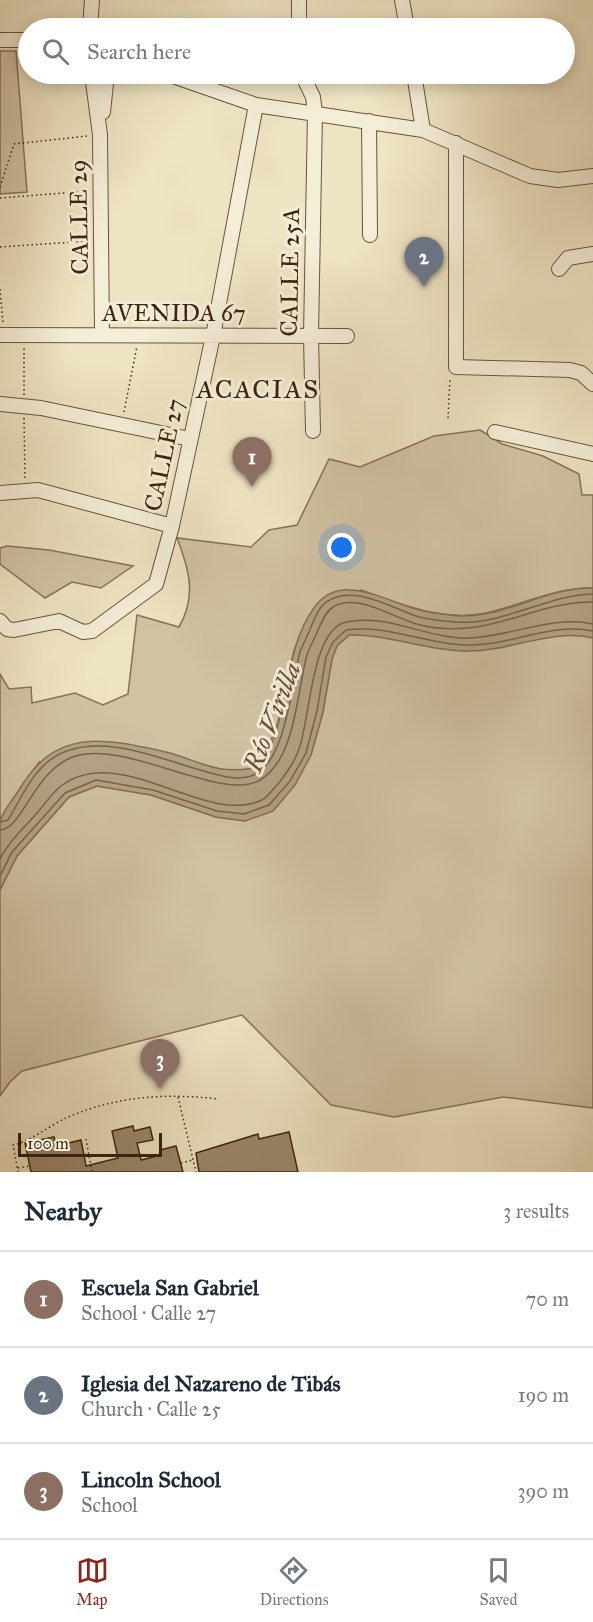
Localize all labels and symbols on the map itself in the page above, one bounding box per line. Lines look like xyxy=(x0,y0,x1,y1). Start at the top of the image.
street label: CALLE 29 xyxy=(63,159,95,275)
street label: CALLE 25A xyxy=(274,207,306,337)
pin: 2 xyxy=(404,238,444,287)
street label: AVENIDA 67 xyxy=(101,298,246,328)
district label: ACACIAS xyxy=(195,373,320,405)
street label: CALLE 27 xyxy=(137,396,191,514)
pin: 1 xyxy=(232,438,272,487)
your location xyxy=(327,533,356,562)
water label: Río Virilla xyxy=(236,658,308,777)
pin: 3 xyxy=(140,1040,180,1089)
scale bar xyxy=(18,1130,162,1158)

